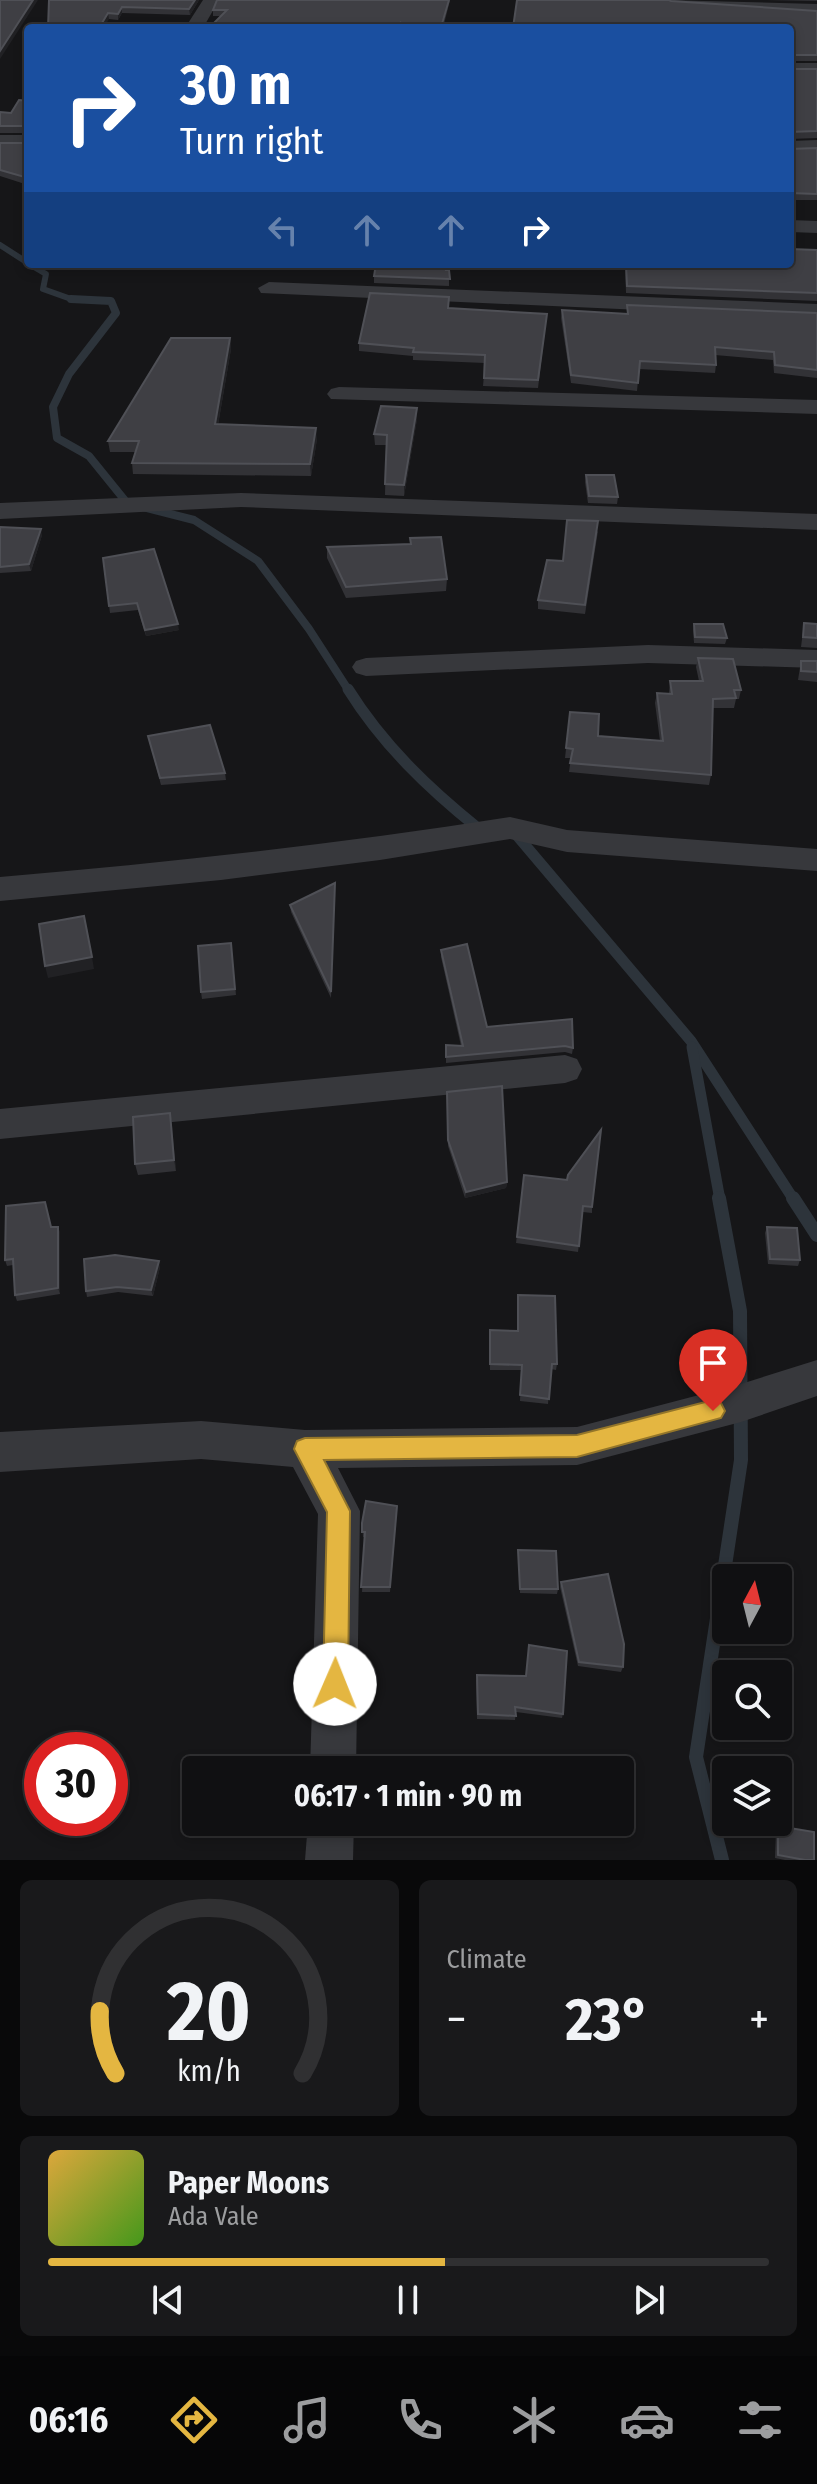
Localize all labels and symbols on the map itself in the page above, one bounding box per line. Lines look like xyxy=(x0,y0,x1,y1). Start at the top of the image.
pin xyxy=(679,1329,747,1411)
north arrow xyxy=(712,1564,792,1644)
position arrow xyxy=(293,1642,377,1726)
speed limit sign: 30 xyxy=(24,1732,128,1836)

